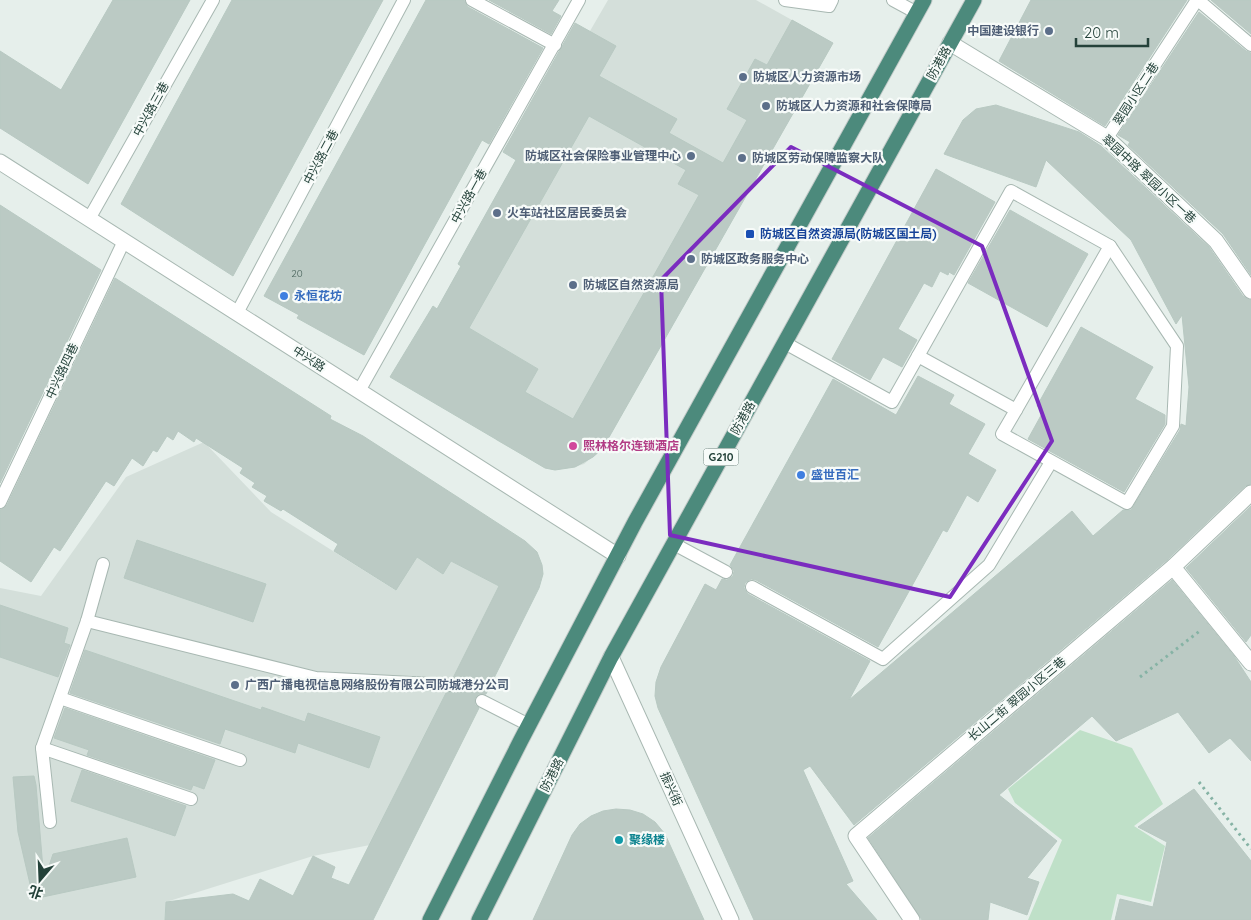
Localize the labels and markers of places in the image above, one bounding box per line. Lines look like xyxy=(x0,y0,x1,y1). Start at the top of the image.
place label: 中国建设银行 xyxy=(967,23,1039,38)
marker: 中国建设银行 xyxy=(1043,25,1055,37)
place label: 防城区人力资源市场 xyxy=(753,69,861,84)
marker: 防城区人力资源市场 xyxy=(737,71,749,83)
place label: 防城区人力资源和社会保障局 xyxy=(776,98,932,113)
marker: 防城区人力资源和社会保障局 xyxy=(760,100,772,112)
place label: 防城区社会保险事业管理中心 xyxy=(525,148,681,163)
marker: 防城区社会保险事业管理中心 xyxy=(685,150,697,162)
place label: 防城区劳动保障监察大队 xyxy=(752,150,884,165)
marker: 防城区劳动保障监察大队 xyxy=(736,152,748,164)
place label: 火车站社区居民委员会 xyxy=(507,205,627,220)
marker: 火车站社区居民委员会 xyxy=(491,207,503,219)
place label: 防城区自然资源局(防城区国土局) xyxy=(760,226,937,241)
marker: 防城区自然资源局(防城区国土局) xyxy=(744,228,756,240)
place label: 防城区政务服务中心 xyxy=(701,251,809,266)
marker: 防城区政务服务中心 xyxy=(685,253,697,265)
place label: 防城区自然资源局 xyxy=(583,277,679,292)
marker: 防城区自然资源局 xyxy=(567,279,579,291)
place label: 永恒花坊 xyxy=(294,288,342,303)
marker: 永恒花坊 xyxy=(278,290,290,302)
place label: 熙林格尔连锁酒店 xyxy=(583,438,679,453)
marker: 熙林格尔连锁酒店 xyxy=(567,440,579,452)
place label: 盛世百汇 xyxy=(811,467,859,482)
marker: 盛世百汇 xyxy=(795,469,807,481)
place label: 广西广播电视信息网络股份有限公司防城港分公司 xyxy=(245,677,509,692)
marker: 广西广播电视信息网络股份有限公司防城港分公司 xyxy=(229,679,241,691)
place label: 聚缘楼 xyxy=(629,832,665,847)
marker: 聚缘楼 xyxy=(613,834,625,846)

